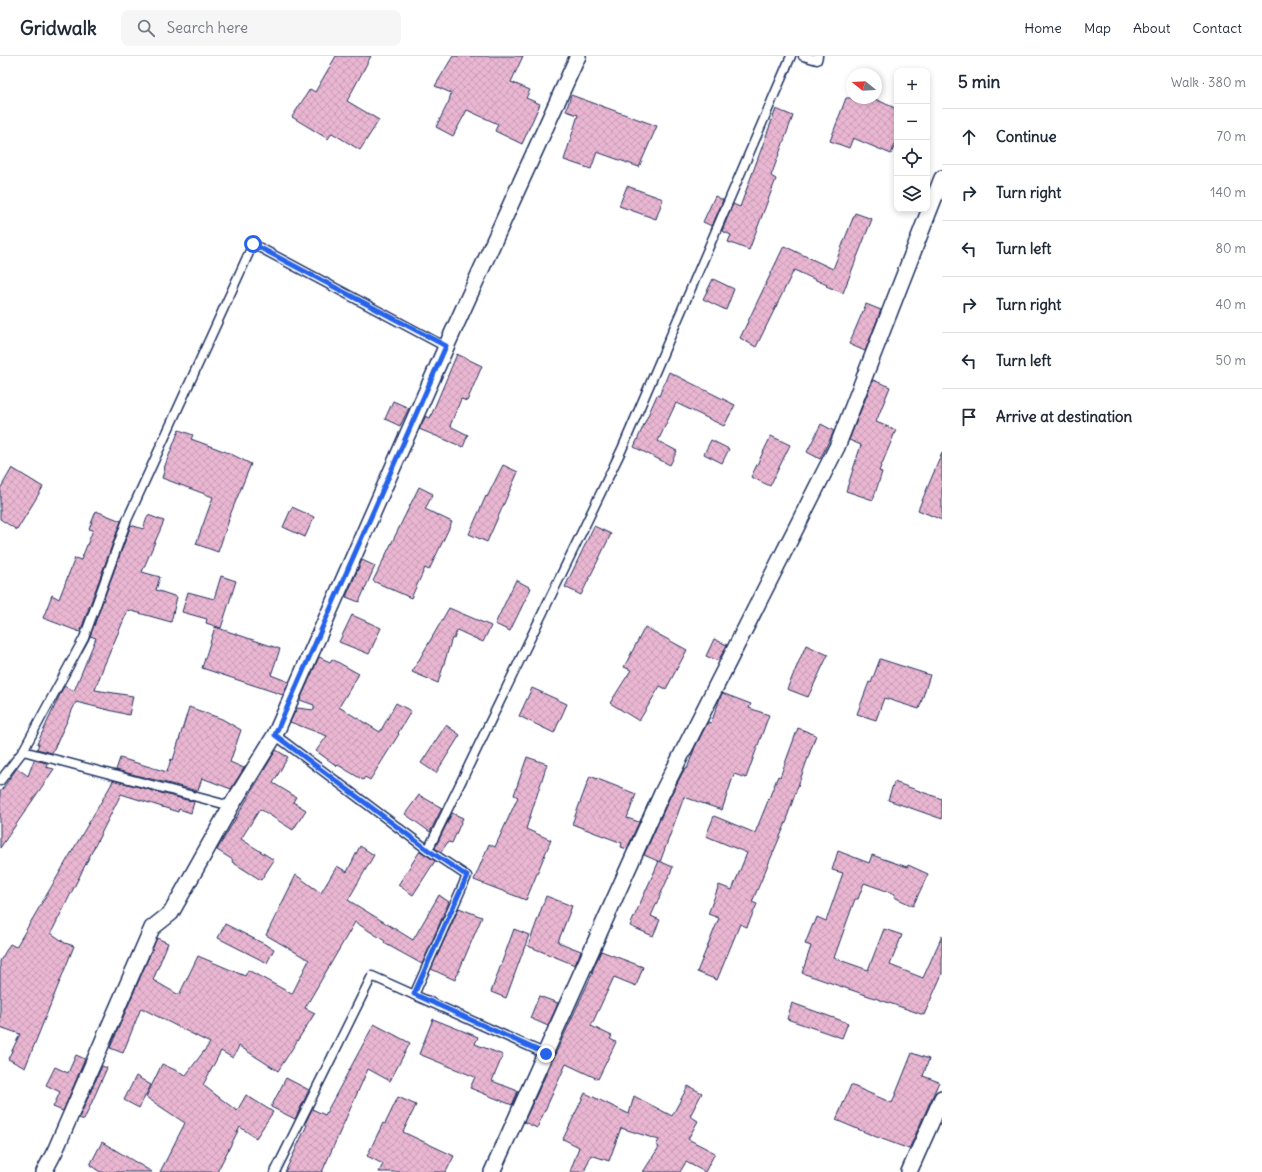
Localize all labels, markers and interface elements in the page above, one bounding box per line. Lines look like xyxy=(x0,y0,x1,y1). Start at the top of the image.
search box xyxy=(121,10,401,46)
text: Gridwalk xyxy=(20,16,97,40)
icon: search xyxy=(135,17,157,39)
text: Search here xyxy=(167,18,248,37)
text: Home xyxy=(1024,19,1062,37)
text: Map xyxy=(1084,19,1111,37)
text: About xyxy=(1133,19,1171,37)
text: Contact xyxy=(1193,19,1242,37)
north arrow xyxy=(846,68,882,104)
map controls xyxy=(894,68,930,212)
button: + xyxy=(894,68,930,104)
text: 5 min xyxy=(958,71,1000,93)
text: Walk · 380 m xyxy=(1171,74,1246,91)
button: − xyxy=(894,104,930,140)
icon: ahead xyxy=(958,126,980,148)
text: Continue xyxy=(996,127,1057,146)
text: 70 m xyxy=(1217,128,1246,145)
button: locate xyxy=(894,140,930,176)
button: layers xyxy=(894,176,930,212)
icon: right xyxy=(958,182,980,204)
text: Turn right xyxy=(996,183,1061,202)
text: 140 m xyxy=(1210,184,1246,201)
route start xyxy=(244,235,262,253)
icon: left xyxy=(958,238,980,260)
text: Turn left xyxy=(996,239,1051,258)
text: 80 m xyxy=(1215,240,1246,257)
icon: right xyxy=(958,294,980,316)
text: Turn right xyxy=(996,295,1061,314)
text: 40 m xyxy=(1215,296,1246,313)
icon: left xyxy=(958,350,980,372)
text: Turn left xyxy=(996,351,1051,370)
text: 50 m xyxy=(1215,352,1246,369)
icon: arrive xyxy=(958,406,980,428)
text: Arrive at destination xyxy=(996,407,1132,426)
route end xyxy=(537,1045,555,1063)

